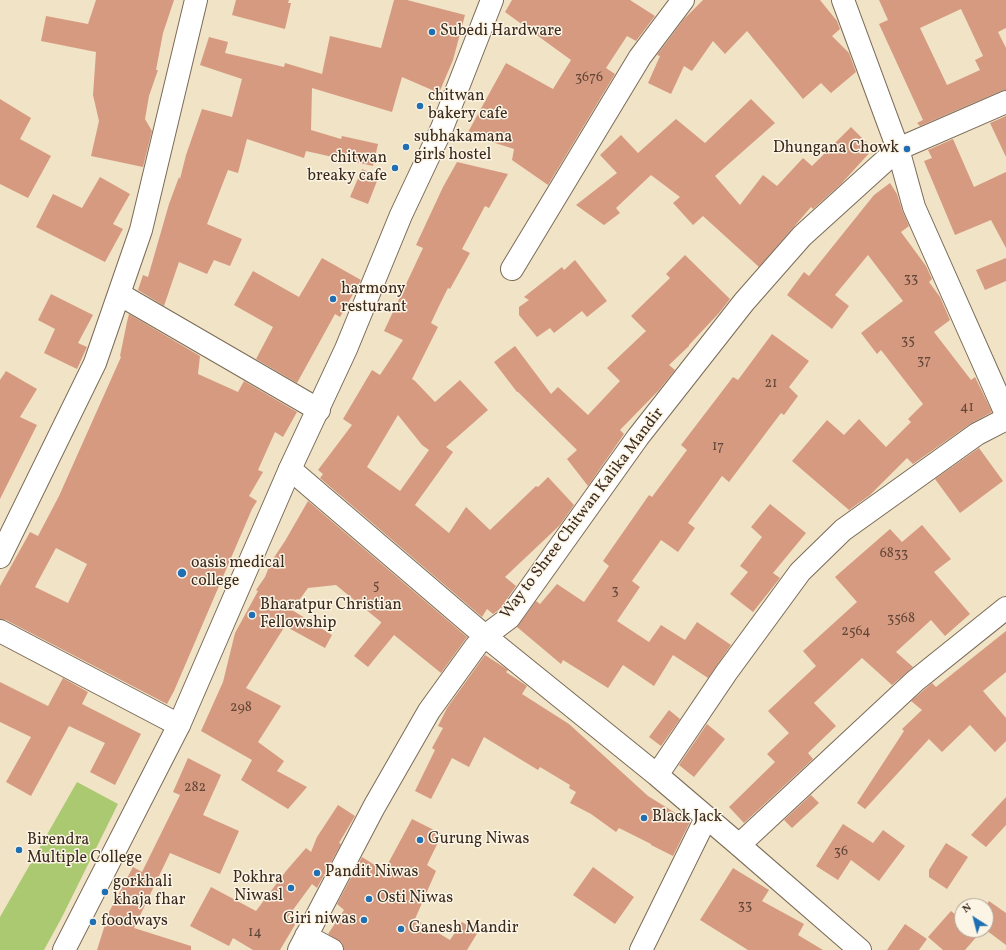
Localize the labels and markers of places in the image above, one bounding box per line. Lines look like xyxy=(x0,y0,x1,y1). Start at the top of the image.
place label: Subedi Hardware xyxy=(440,22,562,42)
marker: Subedi Hardware xyxy=(427,27,437,37)
place label: chitwan bakery cafe xyxy=(428,87,508,125)
marker: chitwan bakery cafe xyxy=(415,101,425,111)
place label: subhakamana girls hostel xyxy=(414,128,512,166)
place label: Dhungana Chowk xyxy=(773,139,899,159)
marker: subhakamana girls hostel xyxy=(401,142,411,152)
marker: Dhungana Chowk xyxy=(902,144,912,154)
place label: chitwan breaky cafe xyxy=(307,149,387,187)
marker: chitwan breaky cafe xyxy=(390,163,400,173)
place label: harmony resturant xyxy=(341,280,407,318)
marker: harmony resturant xyxy=(328,294,338,304)
place label: oasis medical college xyxy=(191,554,285,592)
marker: oasis medical college xyxy=(176,567,188,579)
place label: Bharatpur Christian Fellowship xyxy=(260,596,402,634)
marker: Bharatpur Christian Fellowship xyxy=(247,610,257,620)
place label: Black Jack xyxy=(652,808,722,828)
marker: Black Jack xyxy=(639,813,649,823)
place label: Gurung Niwas xyxy=(428,830,529,850)
place label: Birendra Multiple College xyxy=(27,831,142,869)
marker: Gurung Niwas xyxy=(415,835,425,845)
marker: Birendra Multiple College xyxy=(14,845,24,855)
place label: Pandit Niwas xyxy=(325,863,418,883)
marker: Pandit Niwas xyxy=(312,868,322,878)
place label: Pokhra Niwasl xyxy=(233,869,283,907)
place label: gorkhali khaja fhar xyxy=(113,873,185,911)
marker: Pokhra Niwasl xyxy=(286,883,296,893)
marker: gorkhali khaja fhar xyxy=(100,887,110,897)
place label: Osti Niwas xyxy=(377,889,453,909)
marker: Osti Niwas xyxy=(364,894,374,904)
place label: Giri niwas xyxy=(283,910,356,930)
place label: foodways xyxy=(101,912,168,932)
marker: Giri niwas xyxy=(359,915,369,925)
marker: foodways xyxy=(88,917,98,927)
place label: Ganesh Mandir xyxy=(409,919,518,939)
marker: Ganesh Mandir xyxy=(396,924,406,934)

